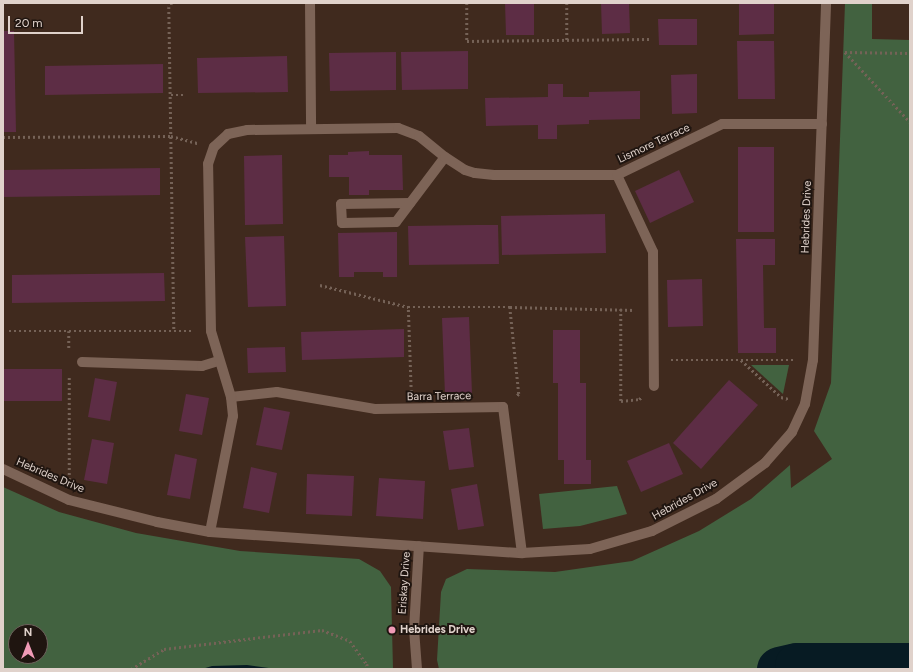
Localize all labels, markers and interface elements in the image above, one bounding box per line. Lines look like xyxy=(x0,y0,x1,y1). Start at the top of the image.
scale bar xyxy=(10,8,85,34)
text: 20 m xyxy=(15,16,43,30)
street label: Lismore Terrace xyxy=(616,122,692,166)
street label: Hebrides Drive xyxy=(799,180,815,254)
street label: Barra Terrace xyxy=(407,390,471,404)
street label: Hebrides Drive xyxy=(14,456,86,496)
street label: Hebrides Drive xyxy=(650,477,720,523)
street label: Eriskay Drive xyxy=(396,551,414,615)
place label: Hebrides Drive xyxy=(400,623,475,637)
north arrow xyxy=(8,624,48,664)
marker: Hebrides Drive xyxy=(387,625,397,635)
text: N xyxy=(24,626,32,639)

